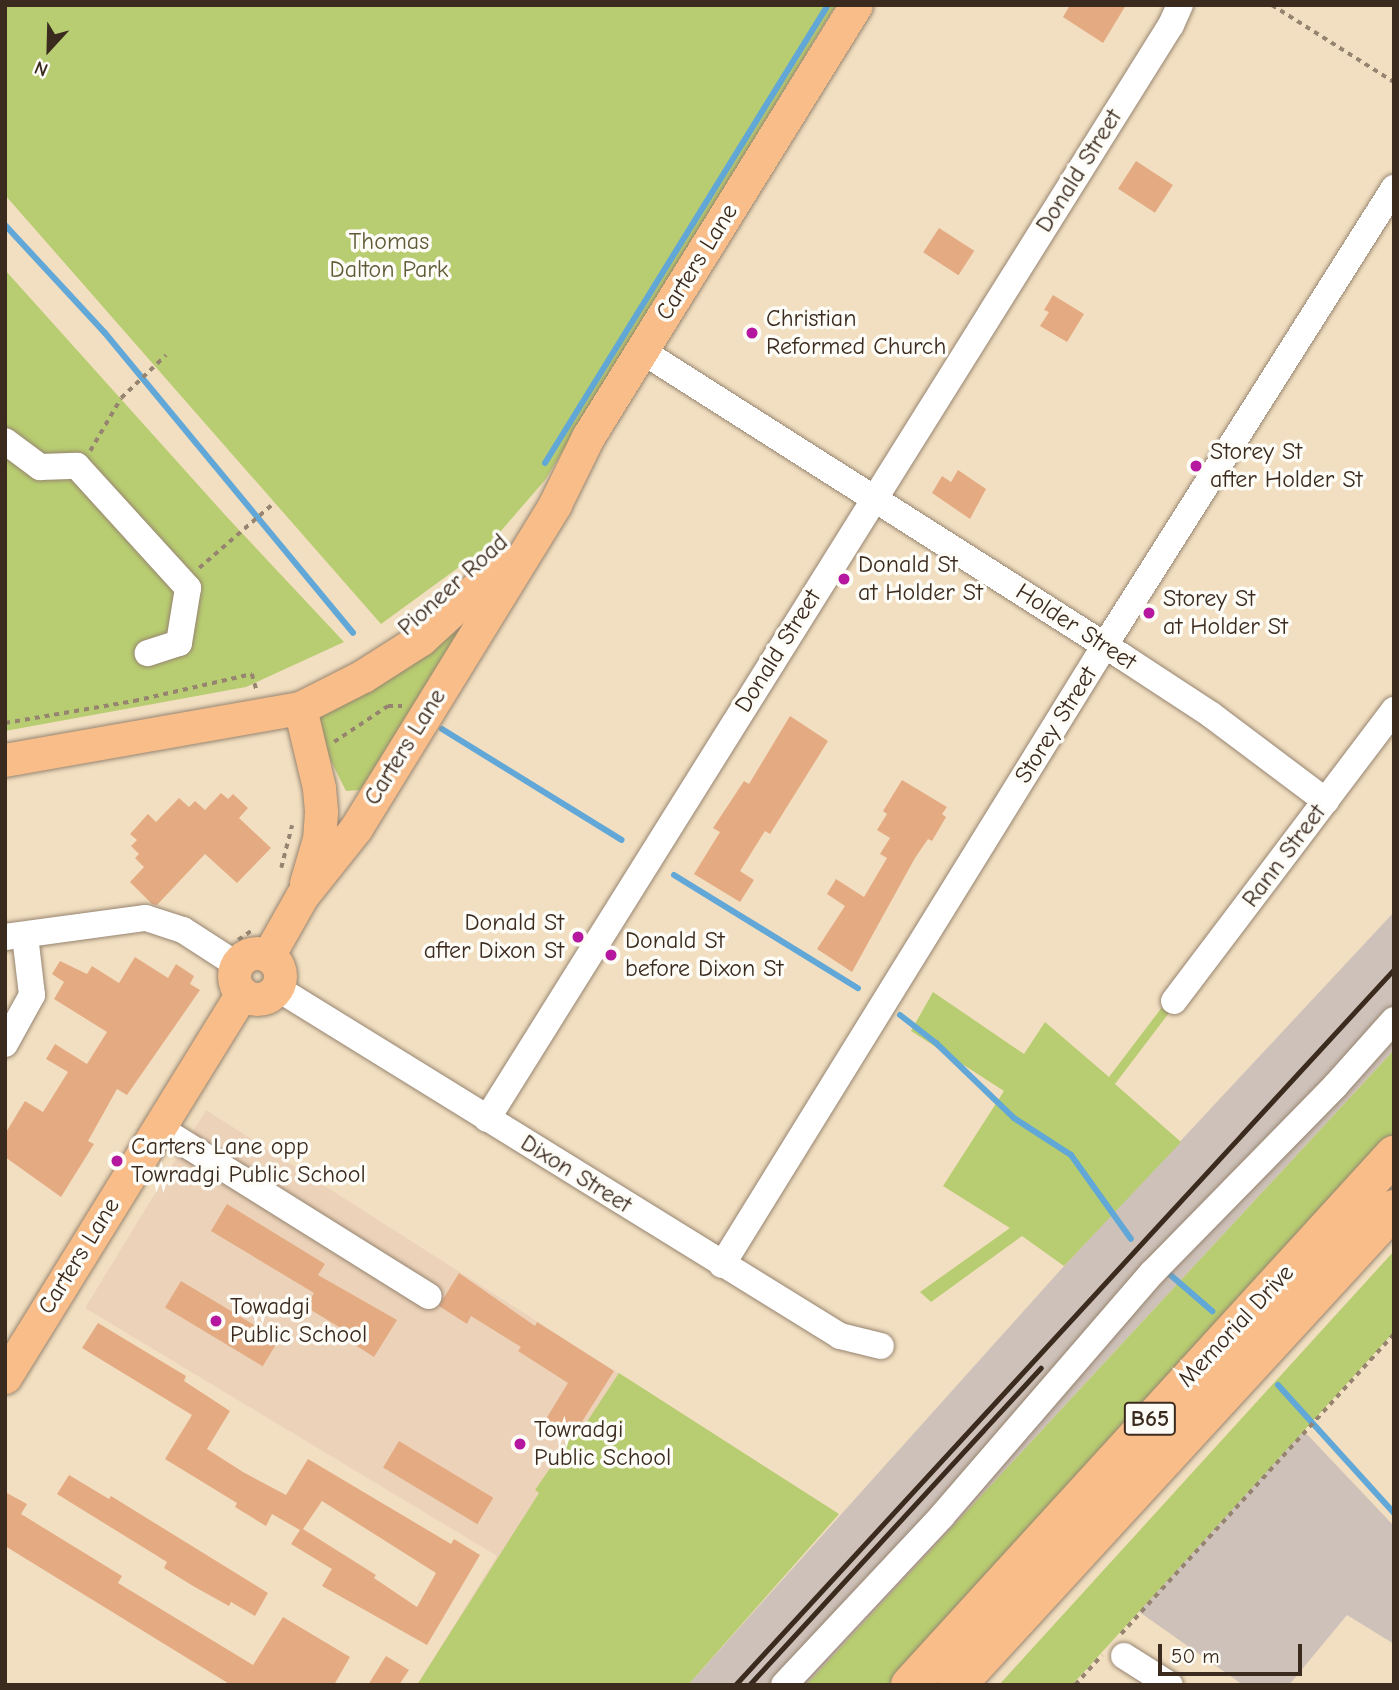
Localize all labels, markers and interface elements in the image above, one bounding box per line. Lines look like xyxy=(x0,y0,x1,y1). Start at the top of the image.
north arrow xyxy=(14,14,84,84)
text: N xyxy=(31,56,51,81)
street label: Donald Street xyxy=(1030,104,1128,238)
street label: Carters Lane xyxy=(650,199,744,325)
park label: Thomas Dalton Park xyxy=(330,228,448,284)
place label: Christian Reformed Church xyxy=(766,305,946,361)
marker: Christian Reformed Church xyxy=(744,325,760,341)
place label: Storey St after Holder St xyxy=(1210,438,1363,494)
marker: Storey St after Holder St xyxy=(1188,458,1204,474)
street label: Pioneer Road xyxy=(392,528,514,642)
place label: Donald St at Holder St xyxy=(858,551,983,607)
marker: Donald St at Holder St xyxy=(836,571,852,587)
street label: Holder Street xyxy=(1010,577,1142,677)
street label: Donald Street xyxy=(729,584,827,718)
place label: Storey St at Holder St xyxy=(1163,585,1288,641)
marker: Storey St at Holder St xyxy=(1141,605,1157,621)
street label: Storey Street xyxy=(1009,661,1103,789)
street label: Carters Lane xyxy=(358,684,452,810)
street label: Rann Street xyxy=(1236,799,1332,913)
place label: Donald St after Dixon St xyxy=(424,909,564,965)
place label: Donald St before Dixon St xyxy=(625,927,783,983)
marker: Donald St after Dixon St xyxy=(570,929,586,945)
marker: Donald St before Dixon St xyxy=(603,947,619,963)
street label: Dixon Street xyxy=(515,1129,637,1219)
place label: Carters Lane opp Towradgi Public School xyxy=(131,1133,366,1189)
marker: Carters Lane opp Towradgi Public School xyxy=(109,1153,125,1169)
street label: Carters Lane xyxy=(32,1193,126,1319)
street label: Memorial Drive xyxy=(1172,1259,1300,1393)
place label: Towadgi Public School xyxy=(230,1293,367,1349)
marker: Towadgi Public School xyxy=(208,1313,224,1329)
road number: B65 xyxy=(1124,1400,1176,1438)
place label: Towradgi Public School xyxy=(534,1416,671,1472)
marker: Towradgi Public School xyxy=(512,1436,528,1452)
scale bar xyxy=(1161,1630,1304,1674)
text: 50 m xyxy=(1171,1644,1220,1668)

